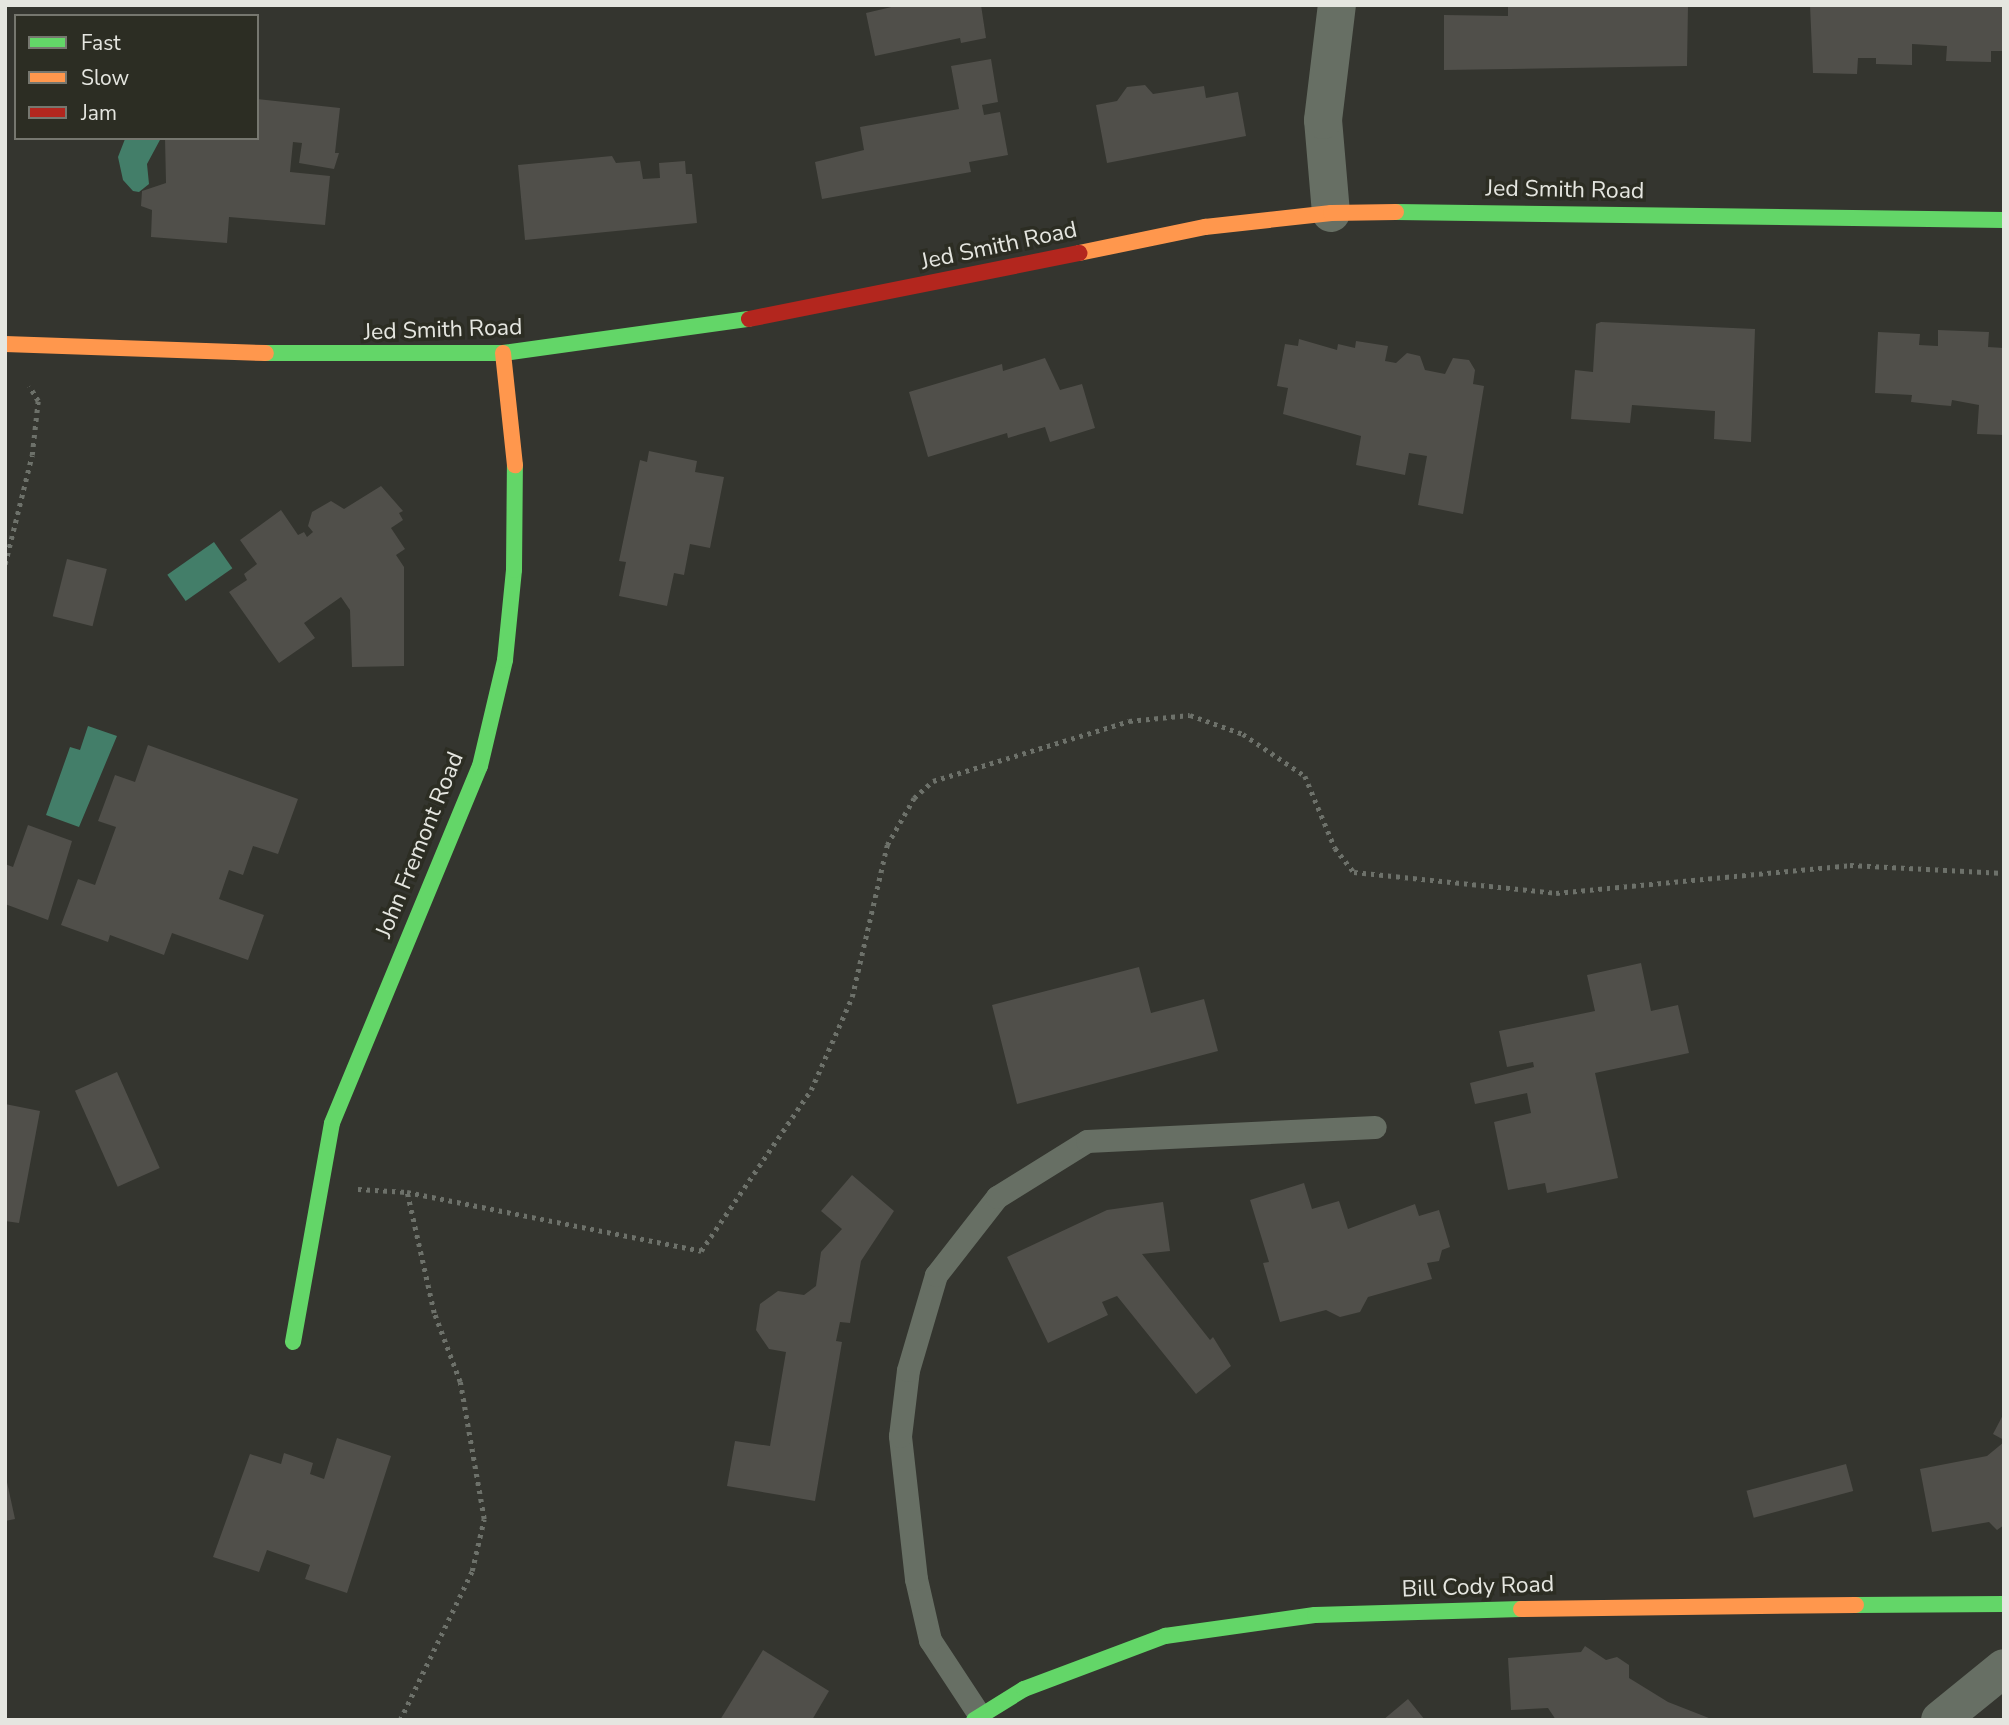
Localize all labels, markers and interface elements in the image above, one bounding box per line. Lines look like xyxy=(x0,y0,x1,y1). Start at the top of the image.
legend xyxy=(14,14,259,140)
text: Fast xyxy=(81,29,121,57)
text: Slow xyxy=(81,64,129,92)
text: Jam xyxy=(81,99,117,127)
street label: Jed Smith Road xyxy=(1485,175,1645,205)
street label: Jed Smith Road xyxy=(919,216,1079,276)
street label: Jed Smith Road xyxy=(363,313,523,347)
street label: John Fremont Road xyxy=(370,748,470,942)
street label: Bill Cody Road xyxy=(1401,1571,1555,1603)

